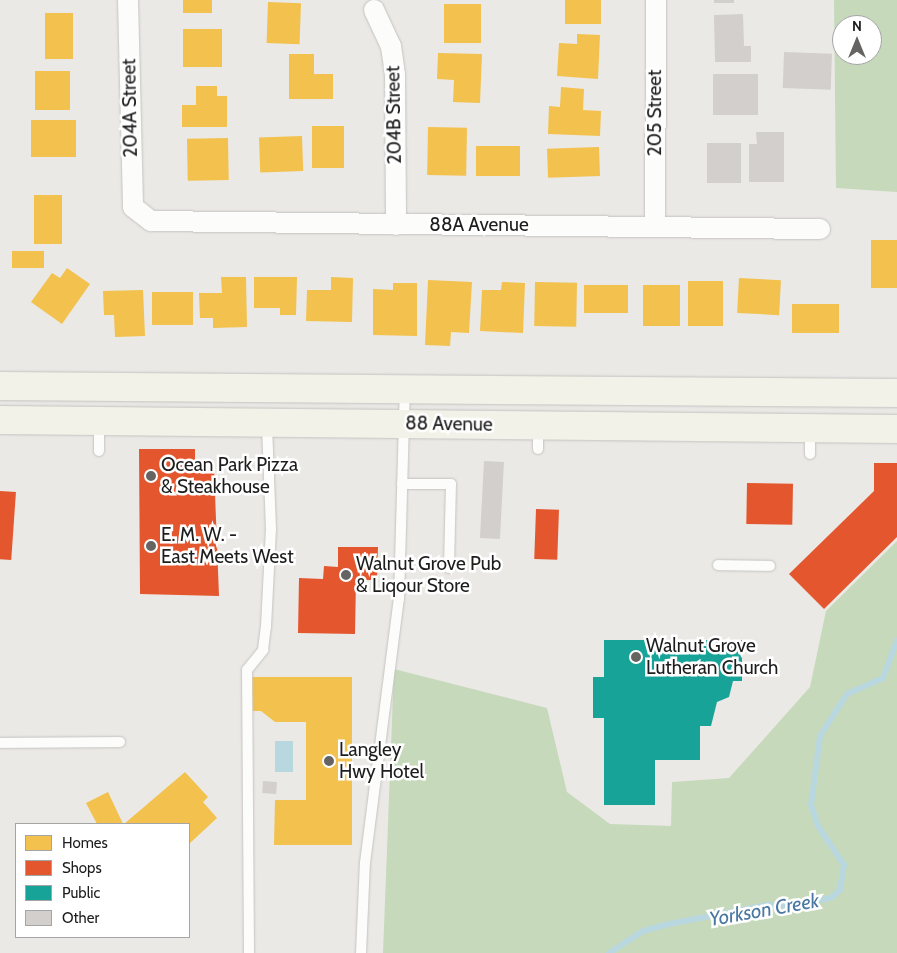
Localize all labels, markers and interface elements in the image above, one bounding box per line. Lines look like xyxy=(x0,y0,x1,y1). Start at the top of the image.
north arrow xyxy=(832,15,882,65)
text: N xyxy=(852,17,862,35)
street label: 204A Street xyxy=(118,58,142,158)
street label: 204B Street xyxy=(382,65,406,165)
street label: 205 Street xyxy=(644,70,666,156)
street label: 88A Avenue xyxy=(429,214,529,236)
street label: 88 Avenue xyxy=(405,412,493,436)
place label: Ocean Park Pizza & Steakhouse xyxy=(161,454,298,498)
marker: Ocean Park Pizza & Steakhouse xyxy=(145,470,157,482)
place label: E. M. W. - East Meets West xyxy=(161,524,294,568)
marker: E. M. W. - East Meets West xyxy=(145,540,157,552)
place label: Walnut Grove Pub & Liqour Store xyxy=(356,553,501,597)
marker: Walnut Grove Pub & Liqour Store xyxy=(340,569,352,581)
place label: Walnut Grove Lutheran Church xyxy=(646,635,778,679)
marker: Walnut Grove Lutheran Church xyxy=(630,651,642,663)
place label: Langley Hwy Hotel xyxy=(339,739,424,783)
marker: Langley Hwy Hotel xyxy=(323,755,335,767)
legend xyxy=(15,823,190,938)
text: Homes xyxy=(62,834,108,852)
text: Shops xyxy=(62,859,102,877)
text: Public xyxy=(62,884,100,902)
water label: Yorkson Creek xyxy=(707,889,821,931)
text: Other xyxy=(62,909,99,927)

